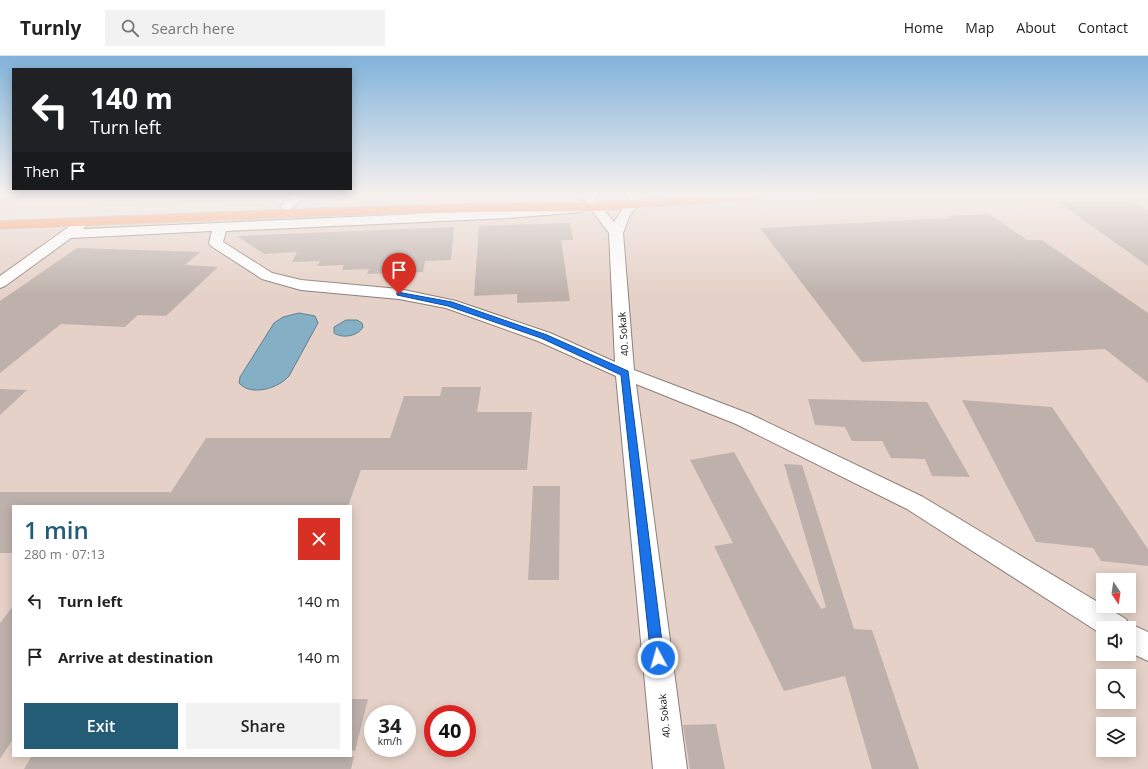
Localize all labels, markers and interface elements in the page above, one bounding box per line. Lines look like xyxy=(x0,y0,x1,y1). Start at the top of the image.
search box xyxy=(105,10,385,46)
text: Turnly xyxy=(20,15,81,41)
icon: search xyxy=(119,17,141,39)
text: Search here xyxy=(151,18,235,38)
text: Home xyxy=(904,18,943,37)
text: Map xyxy=(965,18,994,37)
text: About xyxy=(1016,18,1056,37)
text: Contact xyxy=(1078,18,1128,37)
text: 140 m xyxy=(90,79,173,117)
icon: left xyxy=(24,84,76,136)
text: Turn left xyxy=(90,115,161,139)
icon: arrive xyxy=(67,160,89,182)
text: Then xyxy=(24,161,59,181)
pin xyxy=(382,253,416,294)
icon: arrive xyxy=(388,259,410,281)
street label: 40. Sokak xyxy=(614,311,632,357)
text: 1 min xyxy=(24,513,89,546)
button: close xyxy=(298,518,340,560)
text: 280 m · 07:13 xyxy=(24,545,105,563)
north arrow xyxy=(1096,573,1136,613)
map controls xyxy=(1096,573,1136,757)
icon: left xyxy=(24,590,46,612)
text: Turn left xyxy=(58,591,123,611)
text: 140 m xyxy=(296,591,340,611)
button: sound xyxy=(1096,621,1136,661)
position arrow xyxy=(637,637,679,679)
icon: arrive xyxy=(24,646,46,668)
text: Arrive at destination xyxy=(58,647,213,667)
text: 140 m xyxy=(296,647,340,667)
button: search xyxy=(1096,669,1136,709)
street label: 40. Sokak xyxy=(655,693,673,739)
button: Exit xyxy=(24,703,178,749)
button: Share xyxy=(186,703,340,749)
speed limit sign: 40 xyxy=(424,705,476,757)
text: 34 xyxy=(379,712,401,739)
button: layers xyxy=(1096,717,1136,757)
text: km/h xyxy=(378,734,402,748)

